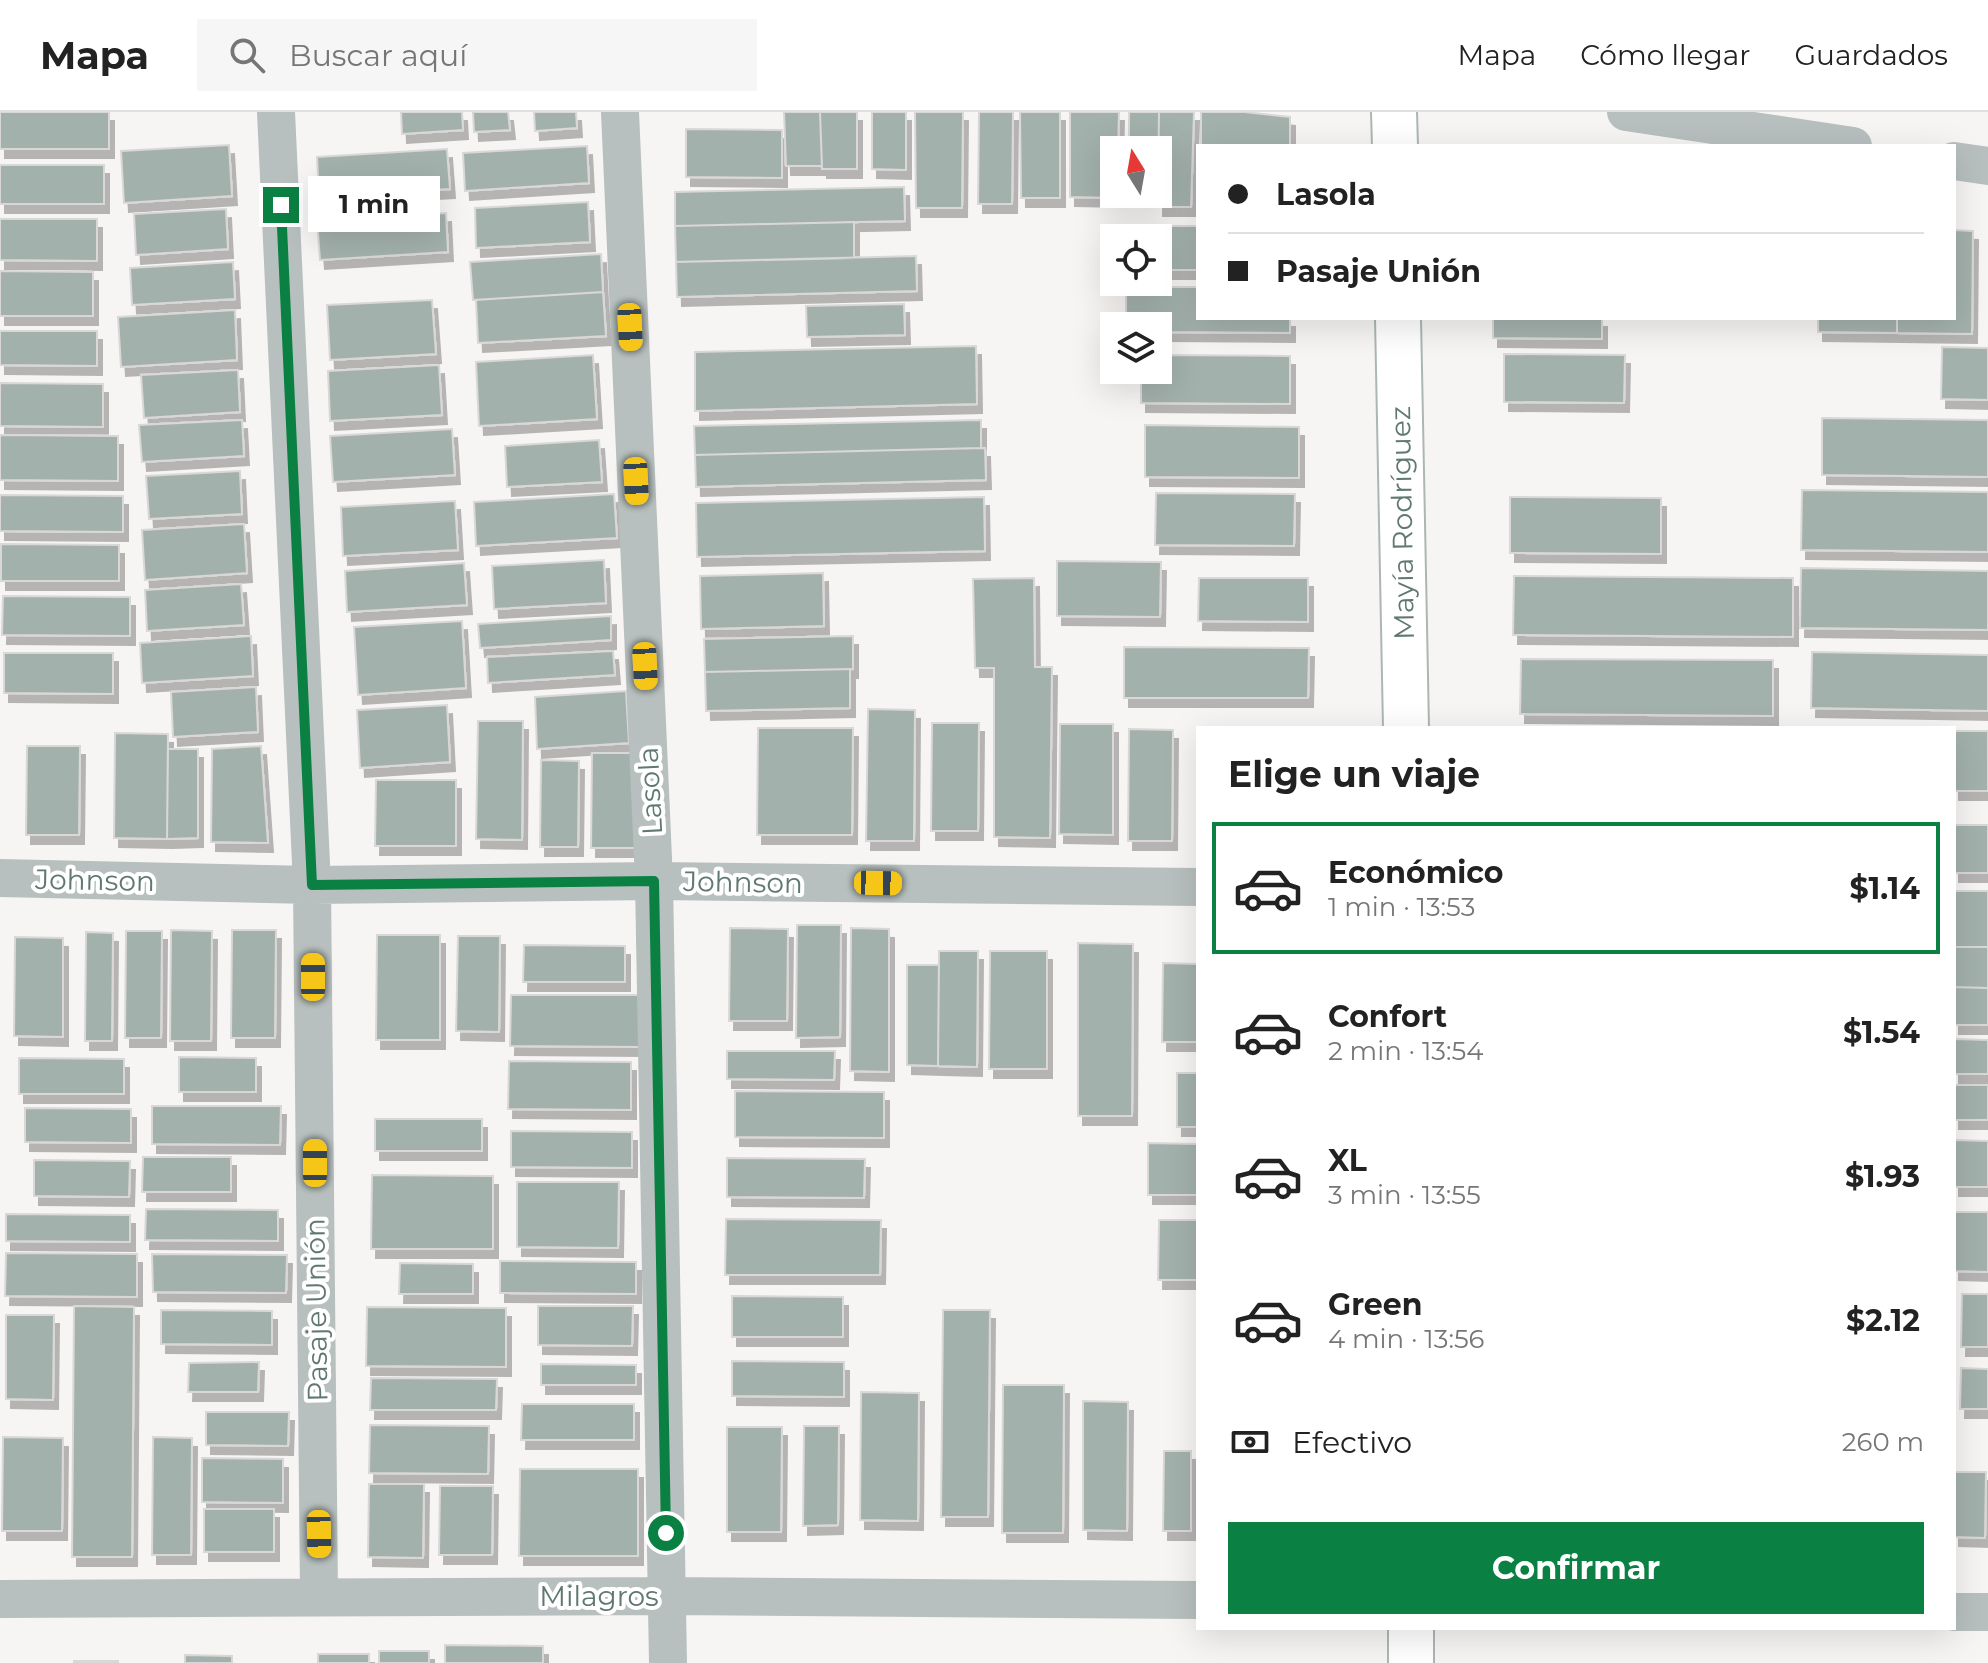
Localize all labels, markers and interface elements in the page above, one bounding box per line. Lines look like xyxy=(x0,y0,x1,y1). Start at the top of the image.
search box xyxy=(197,19,757,91)
text: Mapa xyxy=(40,32,149,79)
icon: search xyxy=(225,33,269,77)
text: Buscar aquí xyxy=(289,37,467,74)
text: Mapa xyxy=(1457,38,1536,72)
text: Cómo llegar xyxy=(1580,38,1750,72)
text: Guardados xyxy=(1794,38,1948,72)
north arrow xyxy=(1100,136,1172,208)
map controls xyxy=(1100,136,1172,384)
text: Lasola xyxy=(1276,176,1376,213)
callout: 1 min xyxy=(309,177,441,233)
route end xyxy=(263,187,299,223)
text: 1 min xyxy=(339,188,409,220)
button: locate xyxy=(1100,224,1172,296)
text: Pasaje Unión xyxy=(1276,253,1481,290)
car xyxy=(617,302,643,352)
button: layers xyxy=(1100,312,1172,384)
street label: Mayía Rodríguez xyxy=(1383,406,1421,640)
car xyxy=(623,456,649,506)
car xyxy=(632,641,658,691)
street label: Lasola xyxy=(631,746,669,836)
text: Elige un viaje xyxy=(1228,752,1480,796)
icon: car xyxy=(1232,852,1304,924)
text: Económico xyxy=(1328,854,1503,891)
street label: Johnson xyxy=(34,862,155,898)
street label: Johnson xyxy=(682,864,803,900)
text: $1.14 xyxy=(1850,870,1920,907)
car xyxy=(854,871,902,895)
text: 1 min · 13:53 xyxy=(1328,891,1475,923)
car xyxy=(301,953,325,1001)
icon: car xyxy=(1232,996,1304,1068)
text: Confort xyxy=(1328,998,1447,1035)
text: $1.54 xyxy=(1843,1014,1920,1051)
text: 2 min · 13:54 xyxy=(1328,1035,1483,1067)
car xyxy=(303,1139,327,1187)
icon: car xyxy=(1232,1140,1304,1212)
text: XL xyxy=(1328,1142,1367,1179)
text: $1.93 xyxy=(1845,1158,1920,1195)
text: 3 min · 13:55 xyxy=(1328,1179,1481,1211)
street label: Pasaje Unión xyxy=(297,1218,335,1402)
icon: car xyxy=(1232,1284,1304,1356)
text: Green xyxy=(1328,1286,1422,1323)
text: $2.12 xyxy=(1846,1302,1920,1339)
text: 4 min · 13:56 xyxy=(1328,1323,1484,1355)
icon: cash xyxy=(1228,1420,1272,1464)
text: Efectivo xyxy=(1292,1424,1412,1461)
text: 260 m xyxy=(1842,1426,1924,1458)
car xyxy=(307,1510,331,1558)
route start xyxy=(648,1515,684,1551)
button: Confirmar xyxy=(1228,1522,1924,1614)
street label: Milagros xyxy=(539,1579,659,1613)

